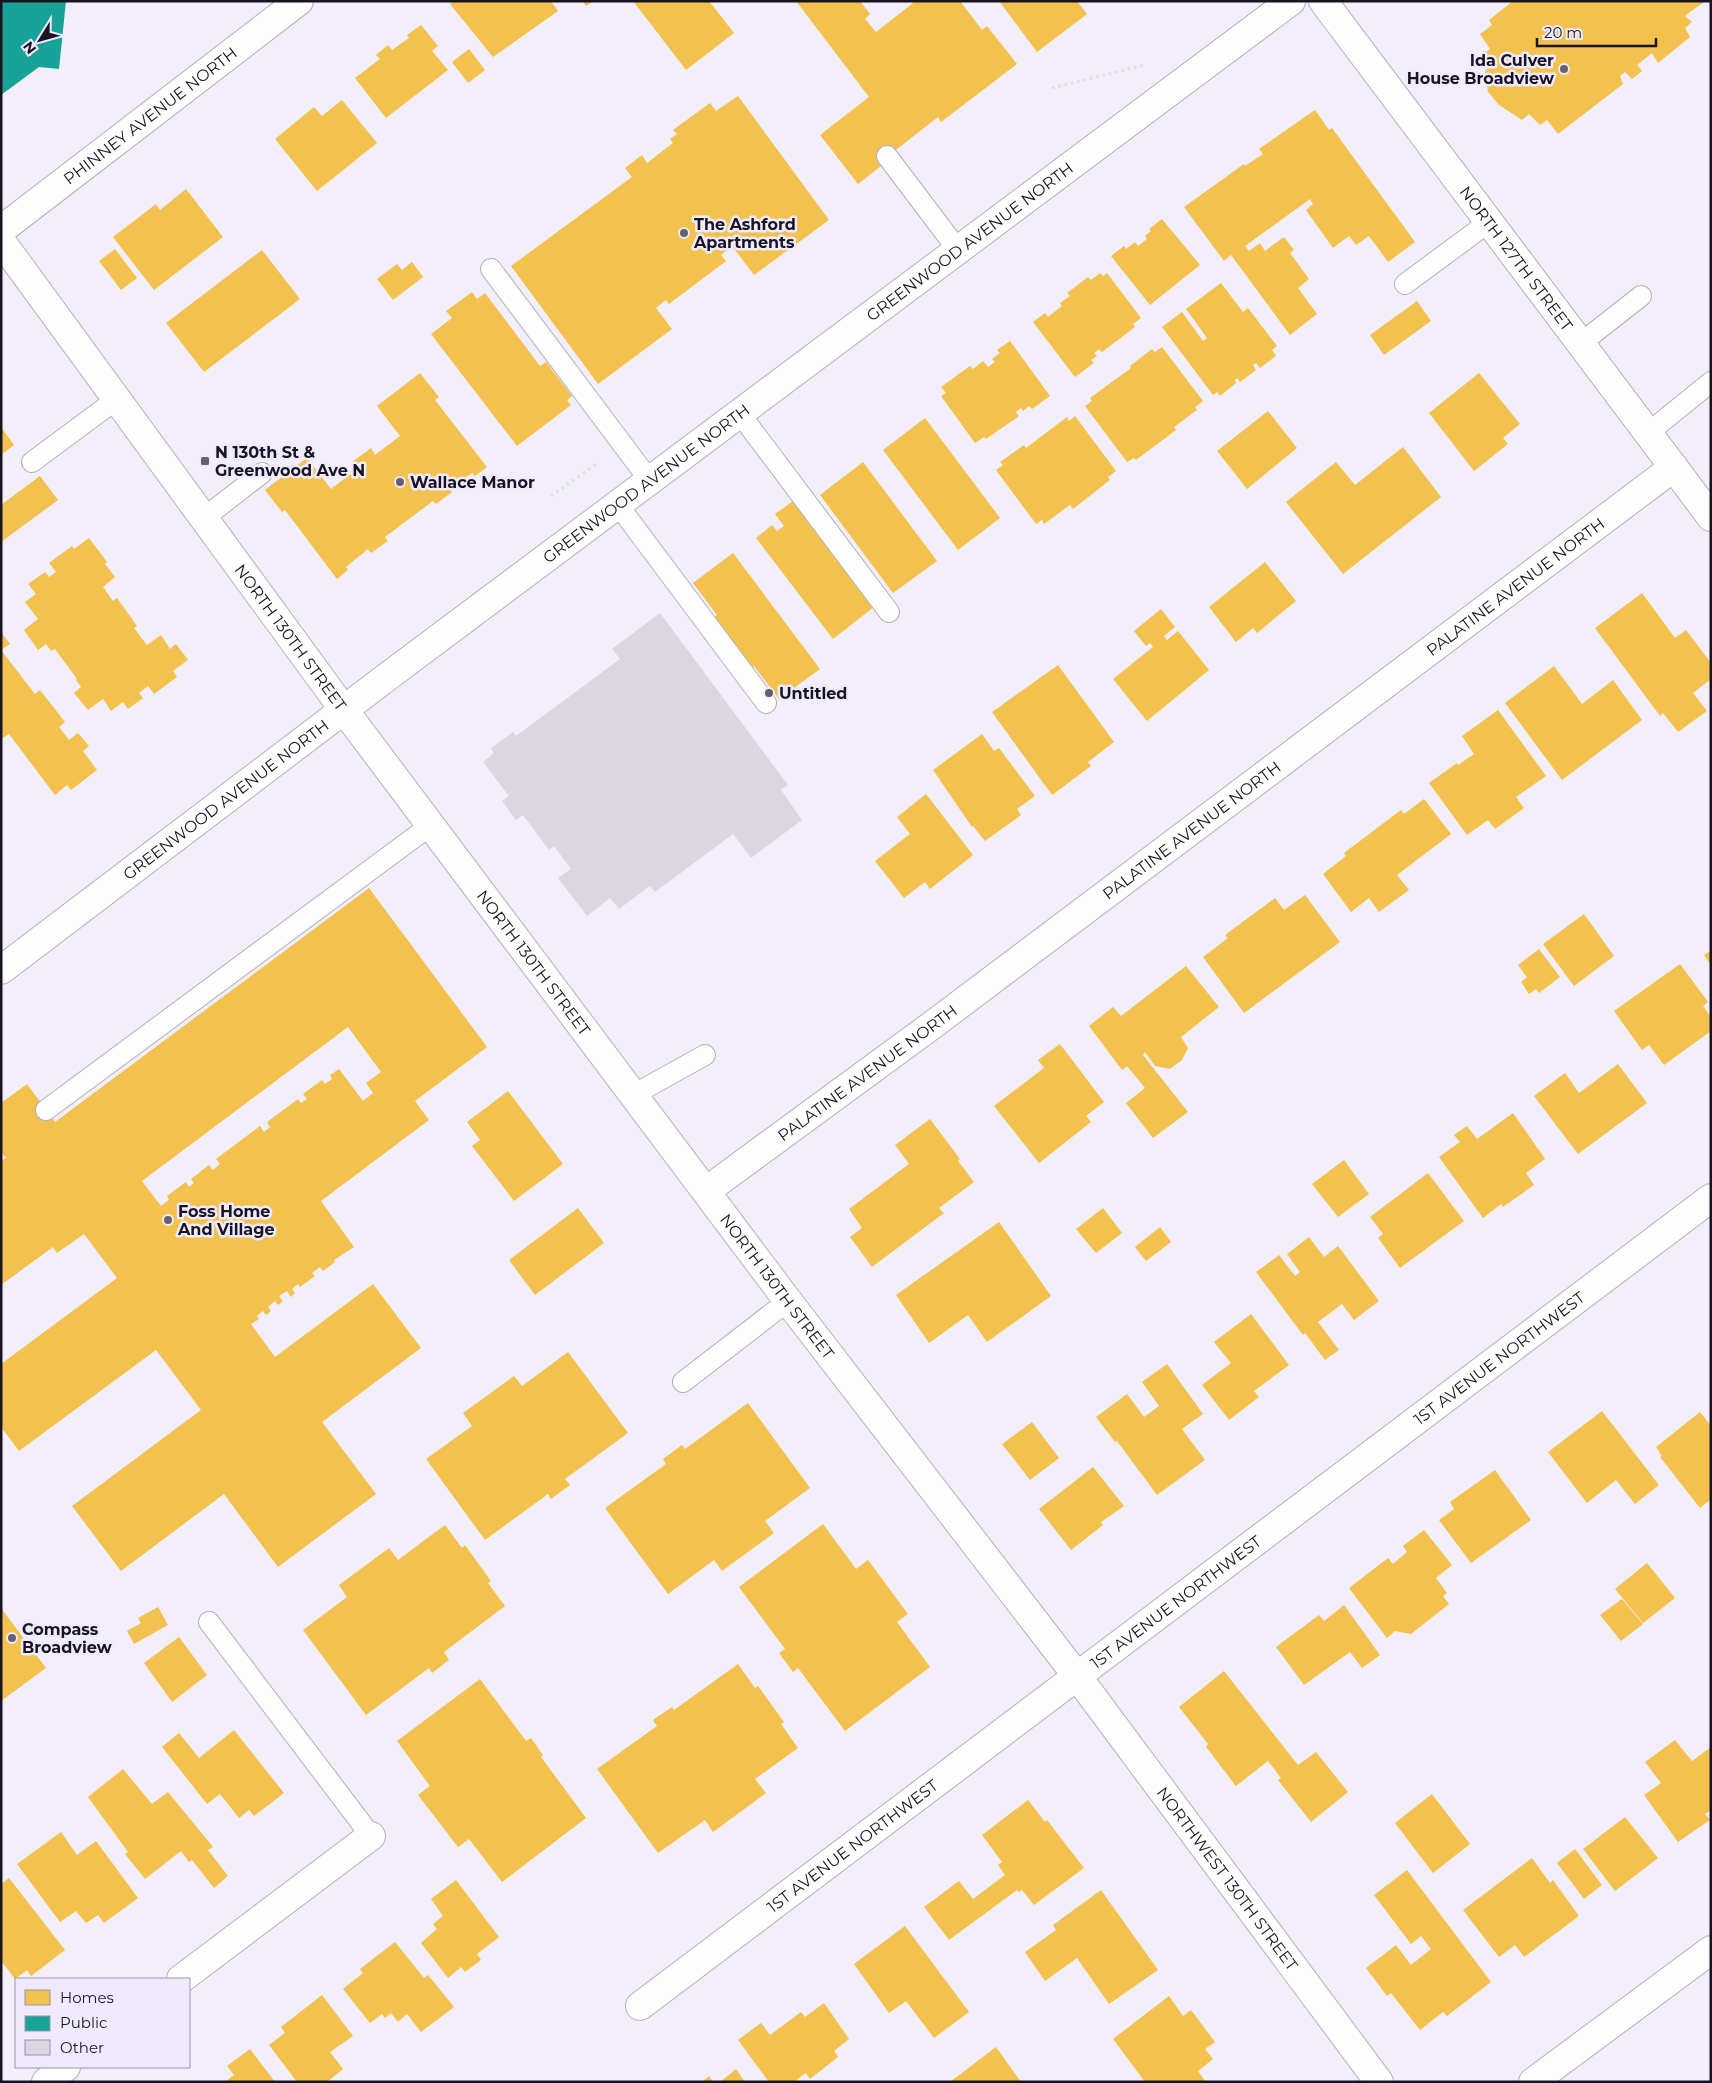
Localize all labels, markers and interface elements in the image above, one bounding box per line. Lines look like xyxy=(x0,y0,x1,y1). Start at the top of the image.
north arrow xyxy=(15,15,65,65)
scale bar xyxy=(1537,15,1656,47)
text: 20 m xyxy=(1544,23,1582,42)
text: N xyxy=(19,38,40,58)
street label: PHINNEY AVENUE NORTH xyxy=(60,43,241,188)
place label: Ida Culver House Broadview xyxy=(1407,51,1554,88)
marker: Ida Culver House Broadview xyxy=(1558,63,1570,75)
street label: GREENWOOD AVENUE NORTH xyxy=(863,158,1077,325)
street label: NORTH 127TH STREET xyxy=(1456,183,1577,335)
place label: The Ashford Apartments xyxy=(693,215,796,252)
marker: The Ashford Apartments xyxy=(678,227,690,239)
street label: GREENWOOD AVENUE NORTH xyxy=(539,400,753,567)
place label: N 130th St & Greenwood Ave N xyxy=(215,443,365,480)
marker: N 130th St & Greenwood Ave N xyxy=(199,455,211,467)
place label: Wallace Manor xyxy=(410,473,535,492)
marker: Wallace Manor xyxy=(394,476,406,488)
street label: PALATINE AVENUE NORTH xyxy=(1423,514,1608,660)
street label: NORTH 130TH STREET xyxy=(231,561,351,715)
place label: Untitled xyxy=(779,684,847,703)
marker: Untitled xyxy=(763,687,775,699)
street label: GREENWOOD AVENUE NORTH xyxy=(119,716,333,884)
street label: PALATINE AVENUE NORTH xyxy=(1099,757,1285,903)
street label: NORTH 130TH STREET xyxy=(473,887,595,1040)
street label: PALATINE AVENUE NORTH xyxy=(774,1001,961,1145)
place label: Foss Home And Village xyxy=(177,1202,275,1239)
street label: NORTH 130TH STREET xyxy=(716,1210,838,1363)
marker: Foss Home And Village xyxy=(162,1214,174,1226)
street label: 1ST AVENUE NORTHWEST xyxy=(1410,1287,1589,1429)
street label: 1ST AVENUE NORTHWEST xyxy=(1087,1531,1266,1673)
place label: Compass Broadview xyxy=(22,1620,112,1657)
marker: Compass Broadview xyxy=(6,1632,18,1644)
street label: 1ST AVENUE NORTHWEST xyxy=(763,1775,942,1917)
street label: NORTHWEST 130TH STREET xyxy=(1153,1783,1302,1975)
legend xyxy=(15,1978,190,2068)
text: Homes xyxy=(60,1988,114,2007)
text: Public xyxy=(60,2013,108,2032)
text: Other xyxy=(60,2038,104,2057)

